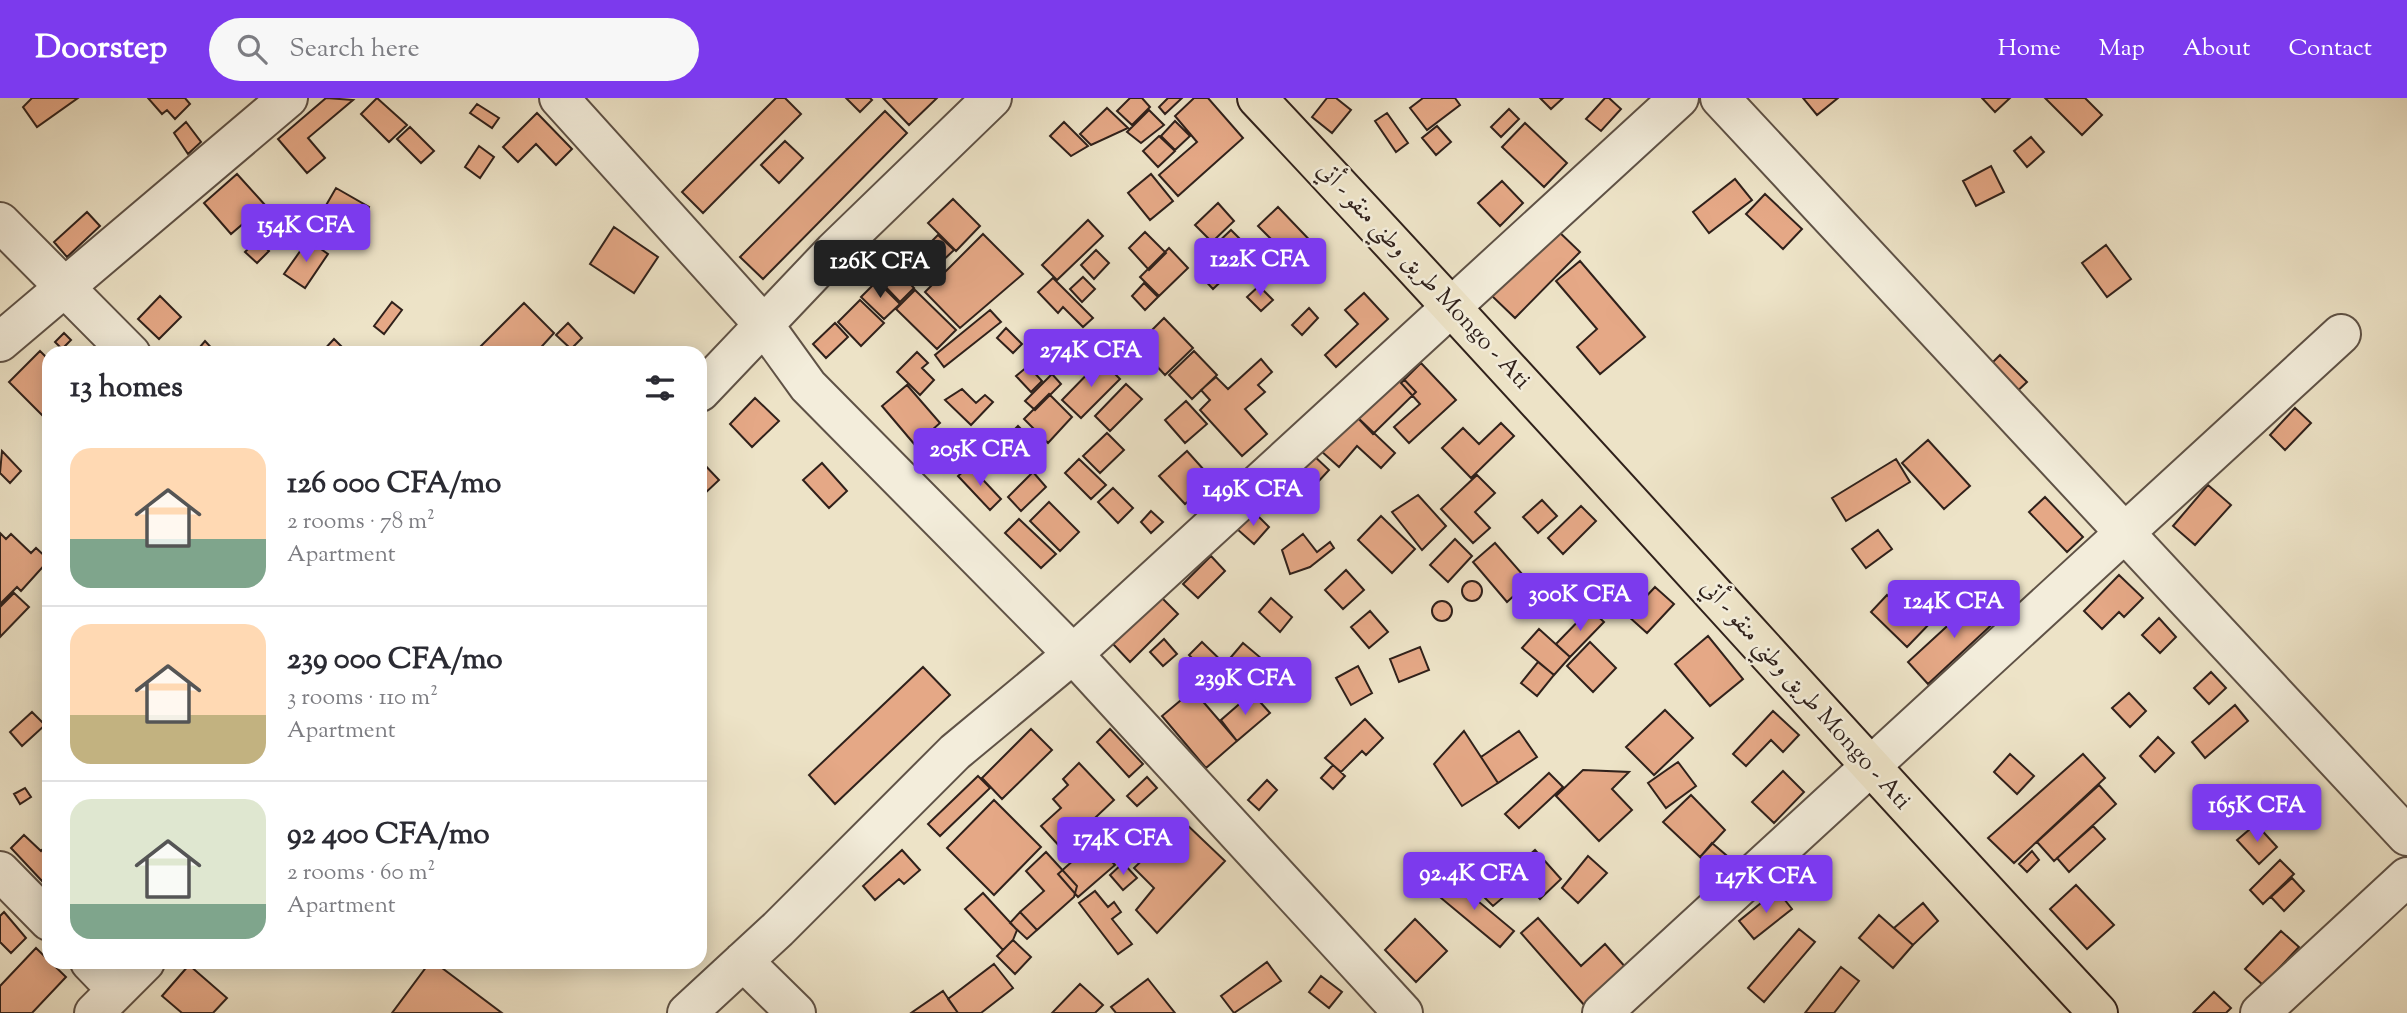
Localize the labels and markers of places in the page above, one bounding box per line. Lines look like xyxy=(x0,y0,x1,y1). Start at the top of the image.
pin: 154K CFA xyxy=(234,204,378,264)
pin: 122K CFA xyxy=(1188,238,1332,298)
pin: 126K CFA xyxy=(808,240,952,300)
pin: 274K CFA xyxy=(1019,330,1163,389)
pin: 205K CFA xyxy=(908,428,1052,488)
pin: 149K CFA xyxy=(1181,468,1325,528)
pin: 300K CFA xyxy=(1508,574,1652,633)
pin: 124K CFA xyxy=(1882,580,2026,640)
pin: 239K CFA xyxy=(1173,658,1317,717)
pin: 165K CFA xyxy=(2185,784,2329,844)
pin: 174K CFA xyxy=(1051,818,1195,877)
pin: 92.4K CFA xyxy=(1394,852,1554,912)
pin: 147K CFA xyxy=(1694,856,1838,915)

